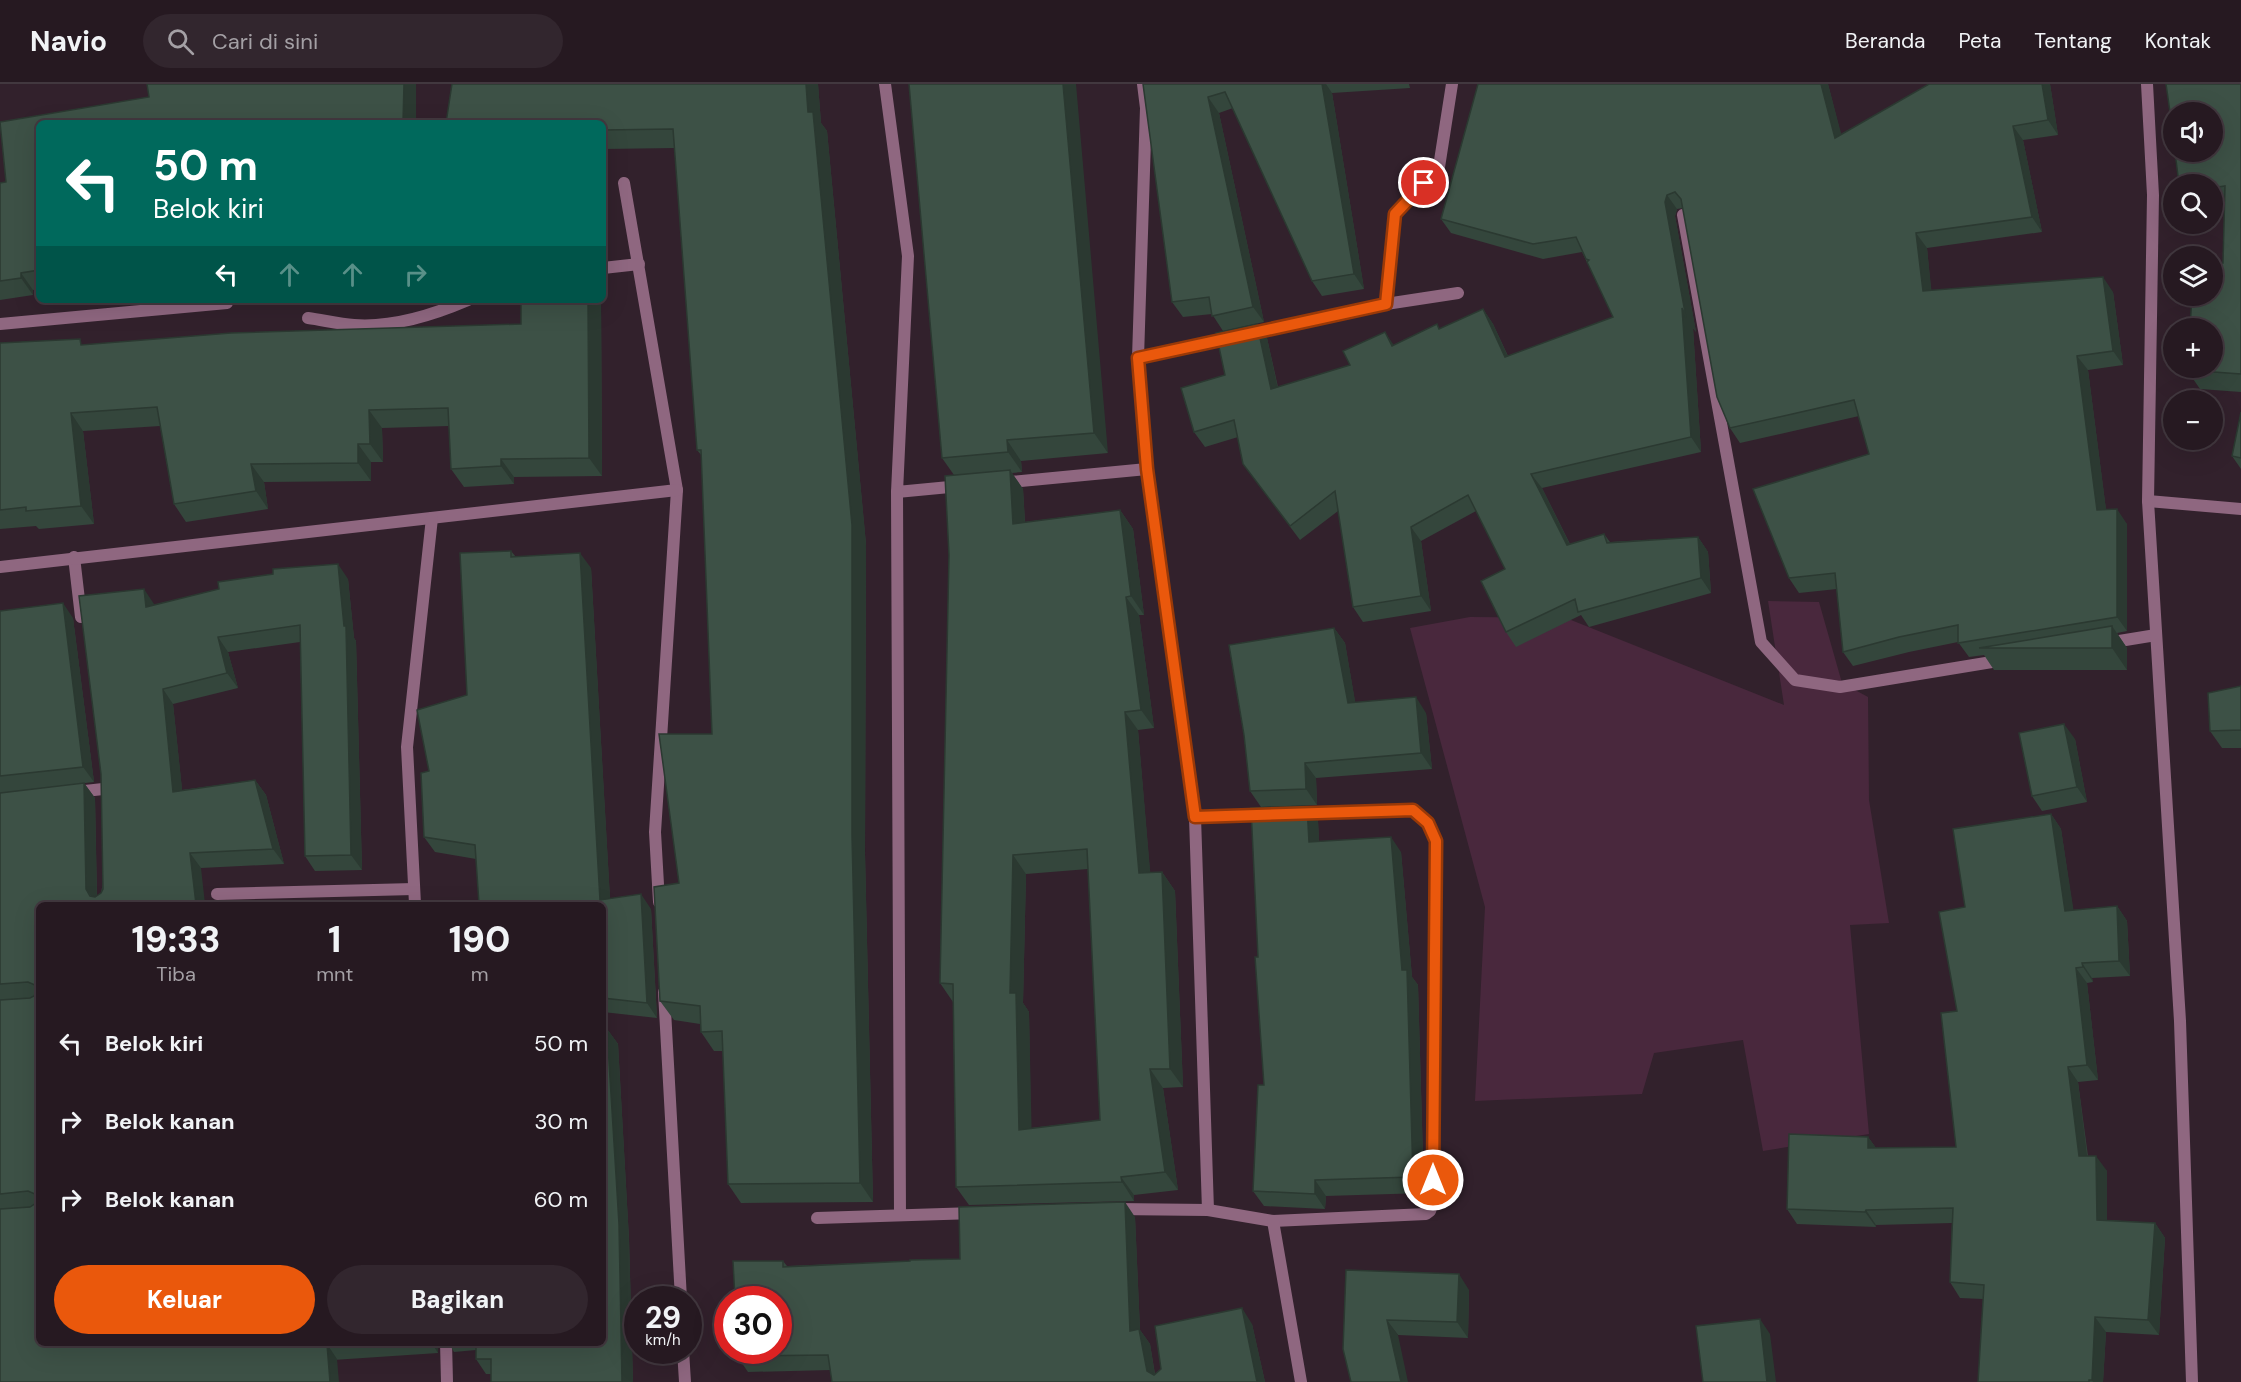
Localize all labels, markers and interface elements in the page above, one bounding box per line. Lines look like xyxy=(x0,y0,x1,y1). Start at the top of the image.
search box xyxy=(143,14,563,68)
text: Navio xyxy=(30,23,107,60)
icon: search xyxy=(164,25,197,58)
text: Cari di sini xyxy=(212,27,318,56)
text: Beranda xyxy=(1845,27,1926,55)
text: Peta xyxy=(1959,27,2001,55)
text: Tentang xyxy=(2034,27,2112,55)
text: Kontak xyxy=(2145,27,2211,55)
map controls xyxy=(2163,102,2223,450)
button: sound xyxy=(2163,102,2223,162)
text: 50 m xyxy=(153,138,258,193)
icon: left xyxy=(54,144,132,222)
pin xyxy=(1398,157,1449,208)
icon: arrive xyxy=(1407,166,1440,199)
button: search xyxy=(2163,174,2223,234)
text: Belok kiri xyxy=(153,191,264,226)
button: layers xyxy=(2163,246,2223,306)
icon: left xyxy=(210,258,243,291)
icon: ahead xyxy=(273,258,306,291)
icon: ahead xyxy=(336,258,369,291)
icon: right xyxy=(399,258,432,291)
button: + xyxy=(2163,318,2223,378)
button: − xyxy=(2163,390,2223,450)
text: 19:33 xyxy=(132,916,221,963)
text: 1 xyxy=(328,916,341,963)
text: 190 xyxy=(449,916,510,963)
text: Tiba xyxy=(156,961,196,987)
text: mnt xyxy=(316,961,353,987)
text: m xyxy=(471,961,489,987)
icon: left xyxy=(54,1027,87,1060)
text: Belok kiri xyxy=(105,1029,203,1058)
text: 50 m xyxy=(534,1029,588,1058)
icon: right xyxy=(54,1105,87,1138)
text: Belok kanan xyxy=(105,1107,235,1136)
text: 30 m xyxy=(534,1107,588,1136)
position arrow xyxy=(1401,1148,1465,1212)
icon: right xyxy=(54,1183,87,1216)
text: Belok kanan xyxy=(105,1185,235,1214)
text: 60 m xyxy=(534,1185,588,1214)
button: Keluar xyxy=(54,1265,315,1334)
button: Bagikan xyxy=(327,1265,588,1334)
speed limit sign: 30 xyxy=(714,1286,792,1364)
text: 29 xyxy=(645,1298,681,1337)
text: km/h xyxy=(645,1330,681,1350)

